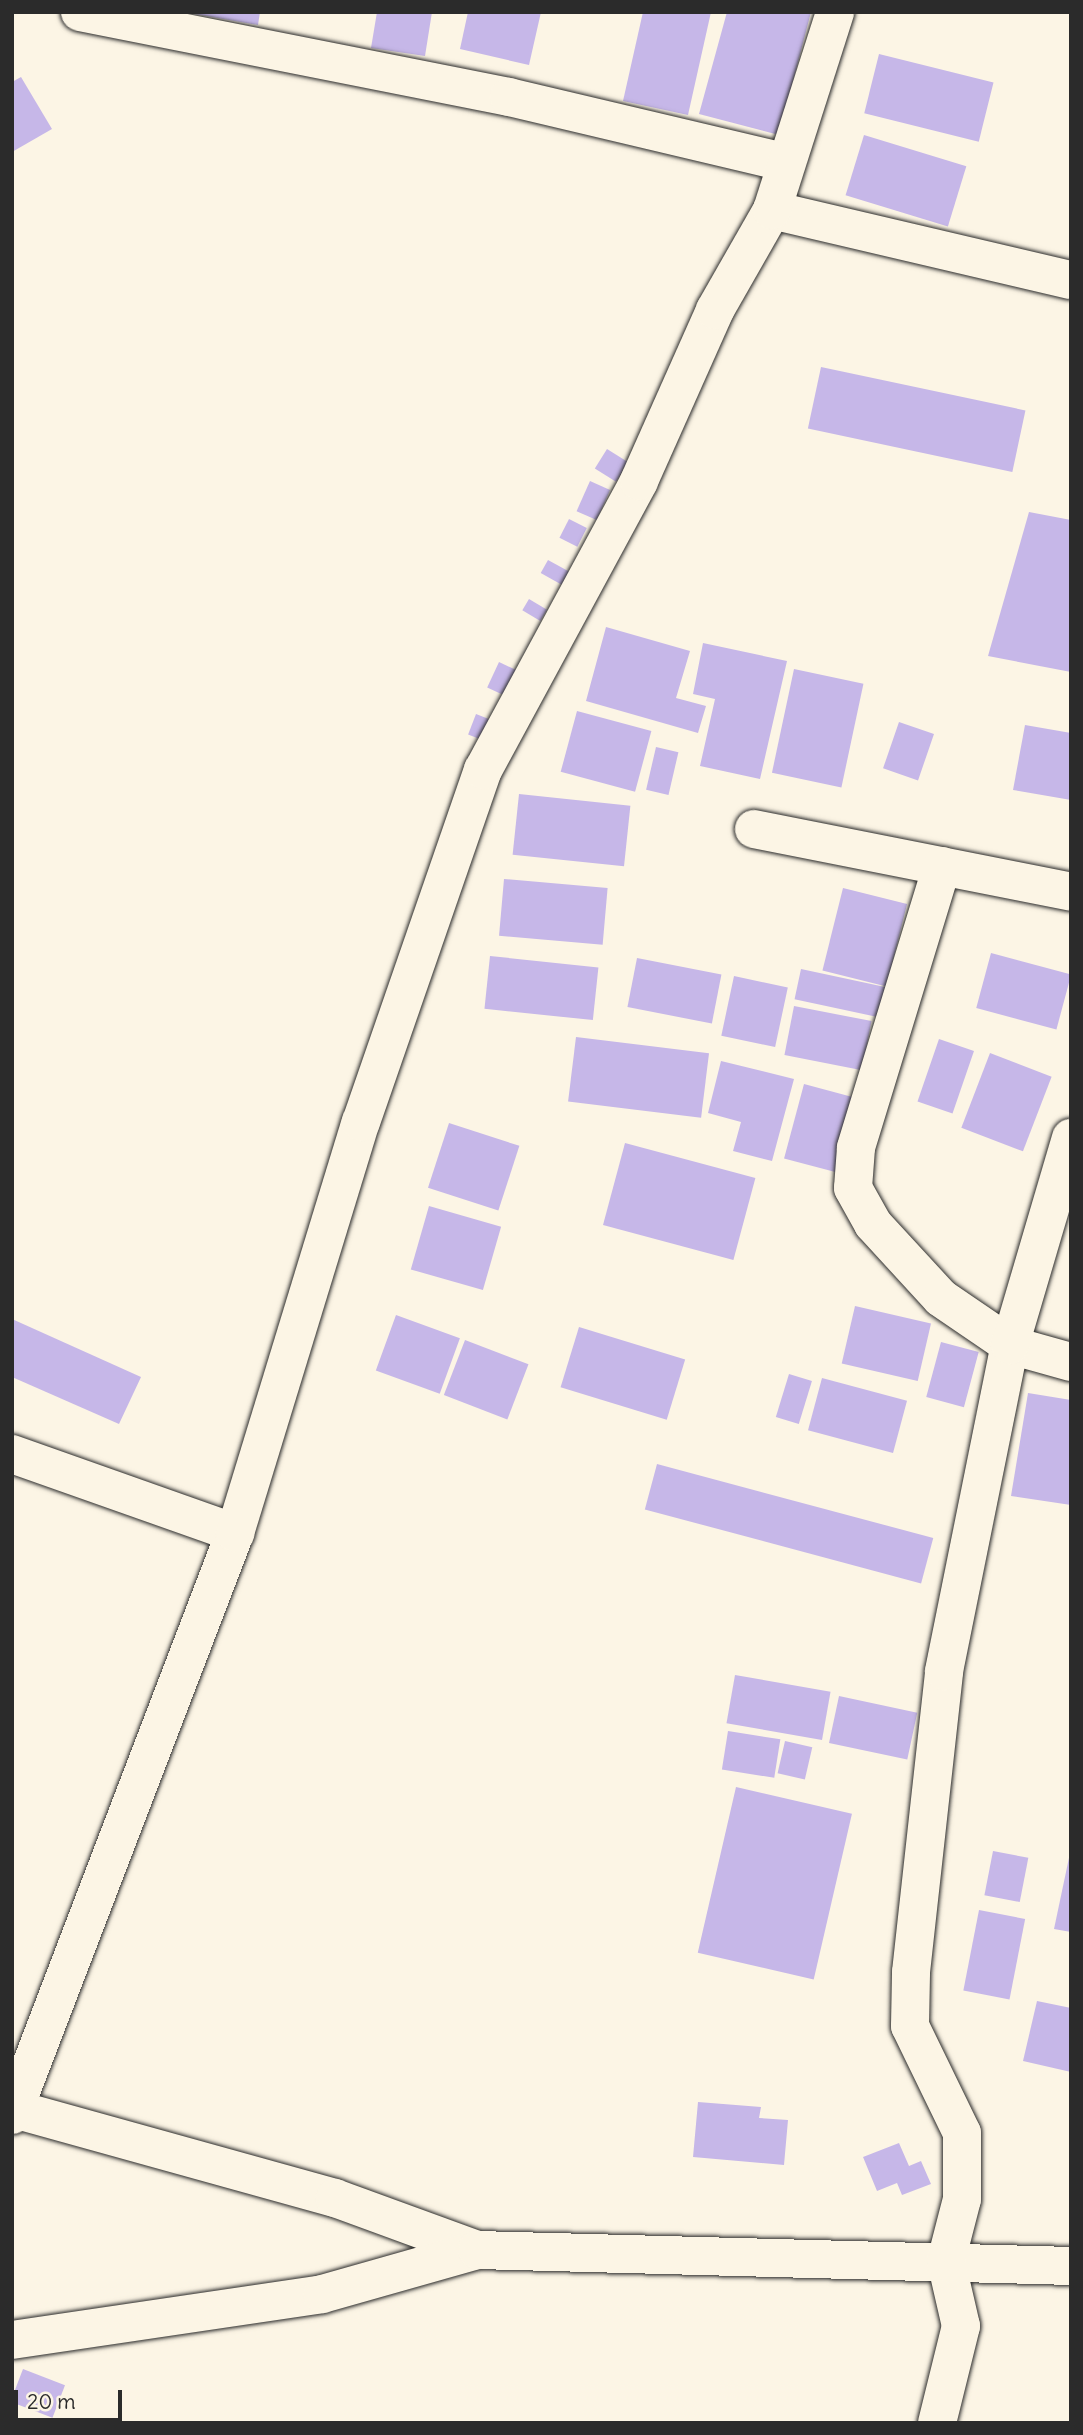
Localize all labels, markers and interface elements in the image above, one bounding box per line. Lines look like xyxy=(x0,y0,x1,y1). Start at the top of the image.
scale bar xyxy=(18,2376,126,2420)
text: 20 m xyxy=(27,2388,76,2415)

